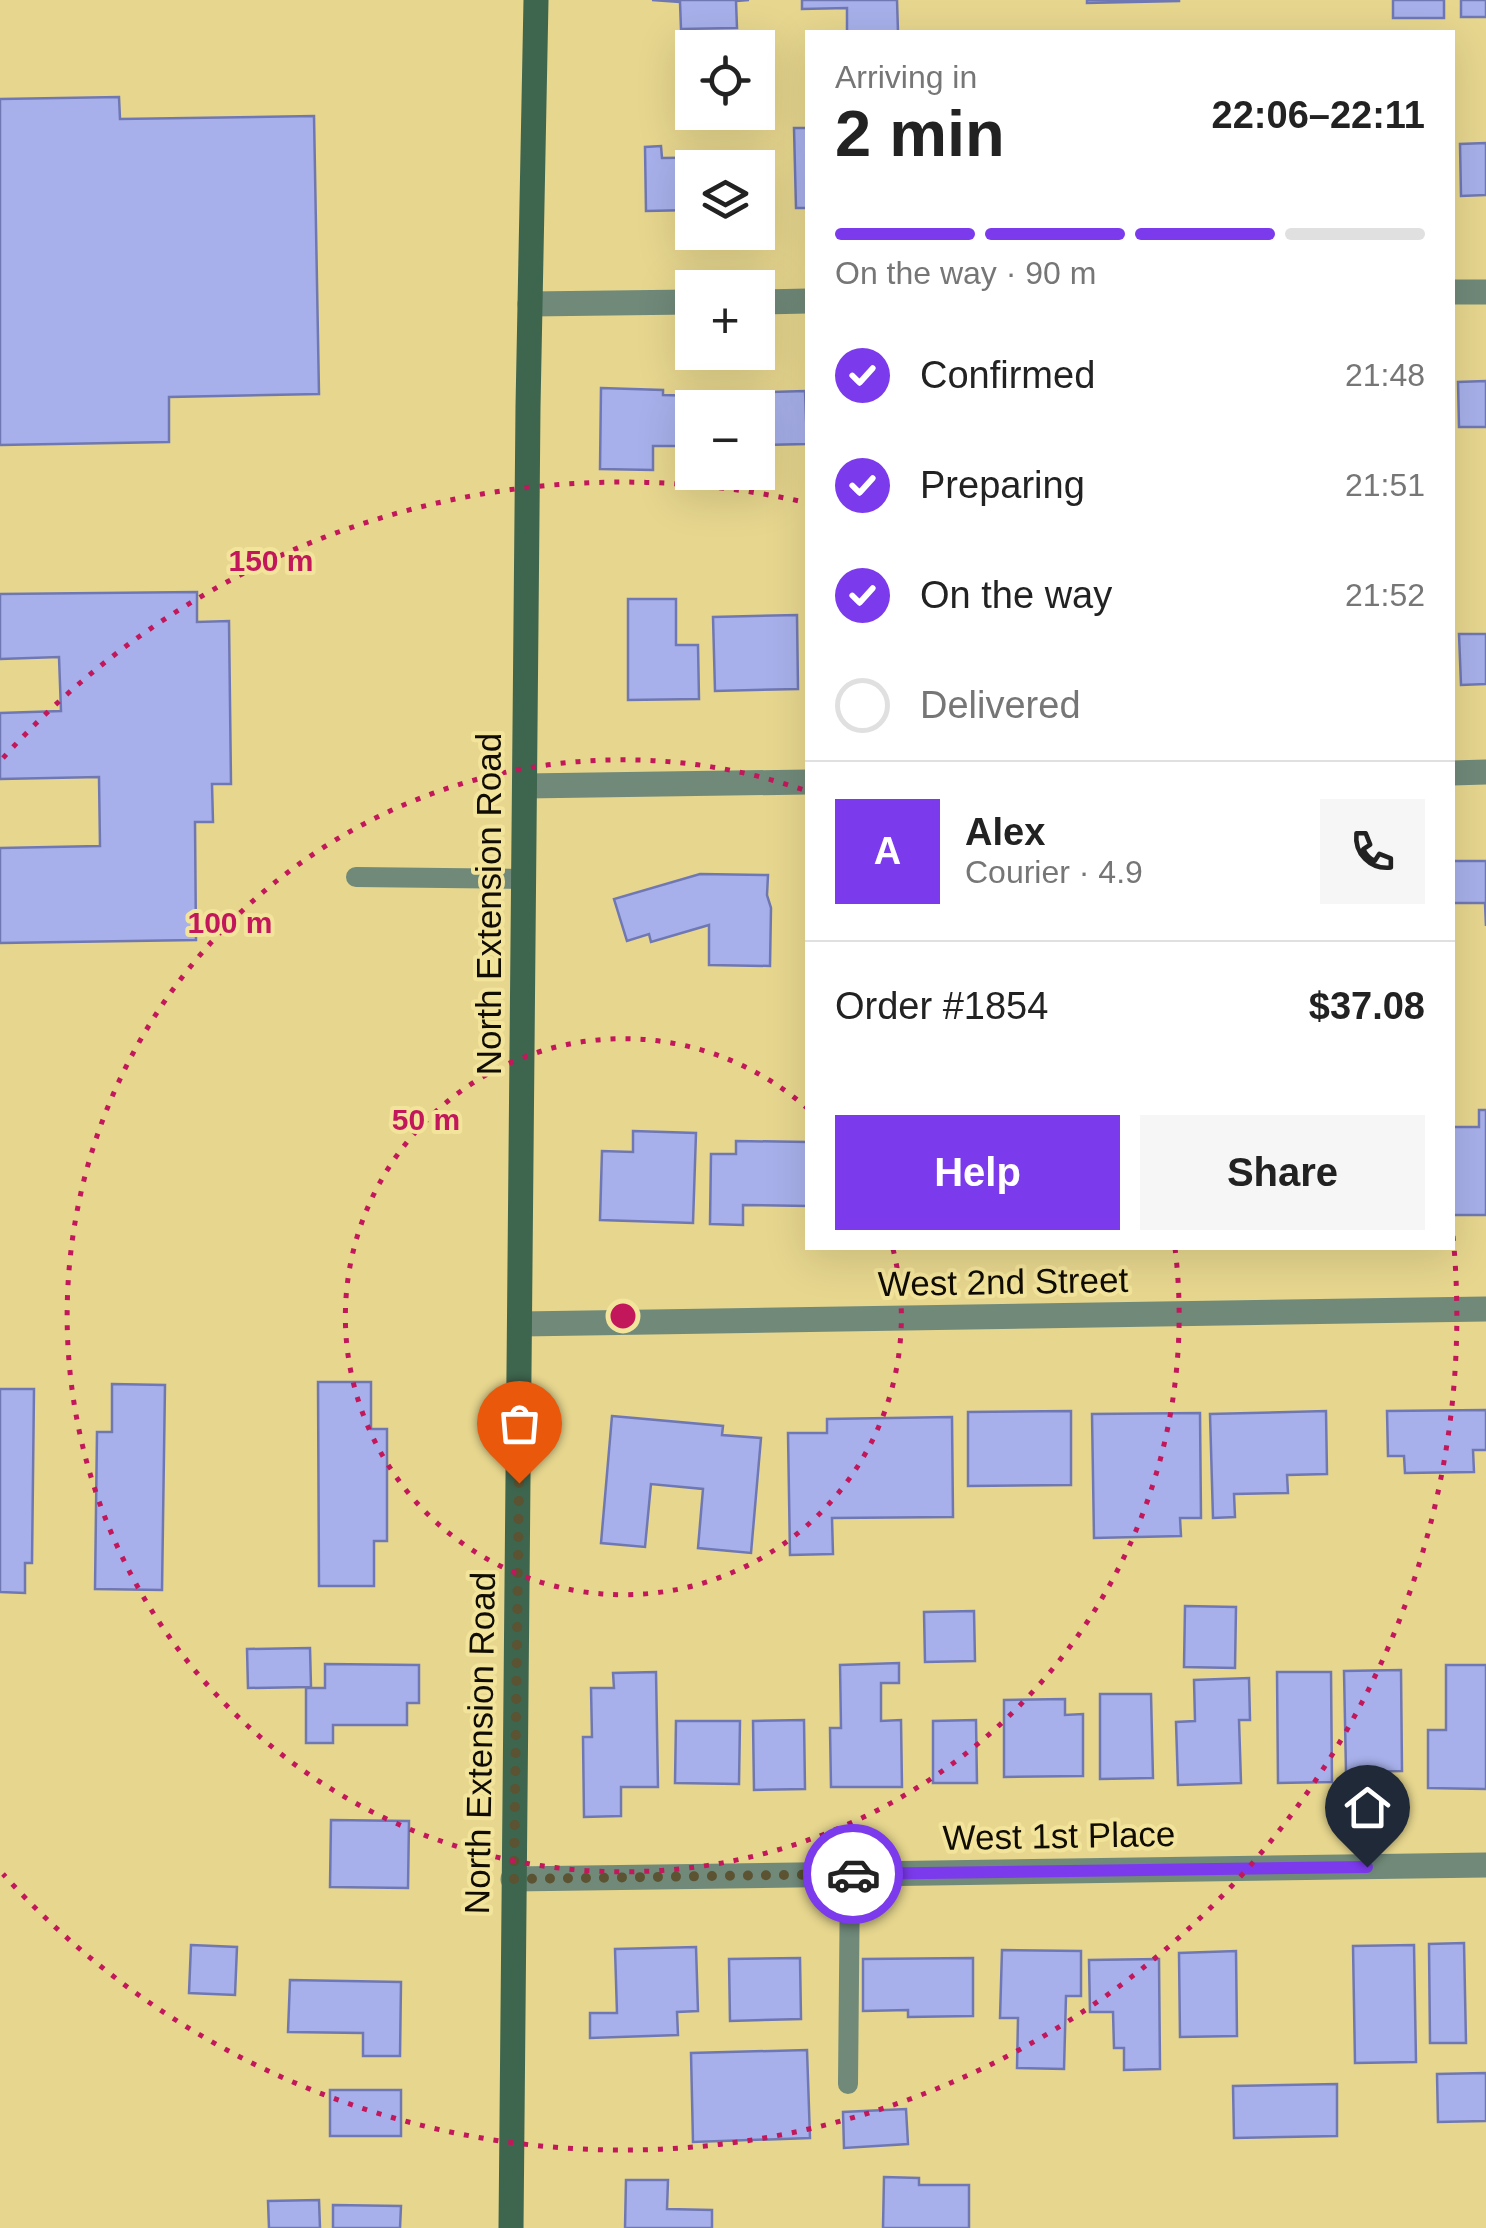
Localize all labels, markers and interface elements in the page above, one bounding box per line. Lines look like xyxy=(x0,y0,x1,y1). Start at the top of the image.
map controls xyxy=(675,30,775,490)
button: locate xyxy=(675,30,775,130)
text: Arriving in xyxy=(835,59,977,95)
text: 22:06–22:11 xyxy=(1212,94,1425,136)
text: 2 min xyxy=(835,97,1005,170)
button: layers xyxy=(675,150,775,250)
text: On the way · 90 m xyxy=(835,255,1096,291)
button: + xyxy=(675,270,775,370)
icon: check xyxy=(835,348,890,403)
text: Confirmed xyxy=(920,354,1095,396)
text: 21:48 xyxy=(1345,357,1425,393)
button: − xyxy=(675,390,775,490)
icon: check xyxy=(835,458,890,513)
text: Preparing xyxy=(920,464,1085,506)
text: 21:51 xyxy=(1345,467,1425,503)
text: 150 m xyxy=(228,544,314,577)
icon: check xyxy=(835,568,890,623)
text: On the way xyxy=(920,574,1112,616)
text: 21:52 xyxy=(1345,577,1425,613)
text: Delivered xyxy=(920,684,1081,726)
street label: North Extension Road xyxy=(469,733,508,1075)
button: phone xyxy=(1320,799,1425,904)
text: Alex xyxy=(965,811,1045,853)
text: A xyxy=(874,830,901,872)
text: Courier · 4.9 xyxy=(965,854,1143,890)
text: 100 m xyxy=(187,906,273,939)
text: Order #1854 xyxy=(835,985,1048,1027)
text: $37.08 xyxy=(1309,985,1425,1027)
text: 50 m xyxy=(392,1103,460,1136)
button: Help xyxy=(835,1115,1120,1230)
button: Share xyxy=(1140,1115,1425,1230)
street label: West 2nd Street xyxy=(878,1260,1129,1303)
centre of rings xyxy=(605,1298,641,1334)
pin xyxy=(477,1381,562,1484)
icon: bag xyxy=(492,1396,547,1451)
street label: North Extension Road xyxy=(457,1571,502,1915)
pin xyxy=(1325,1765,1410,1868)
icon: home xyxy=(1340,1780,1395,1835)
street label: West 1st Place xyxy=(942,1814,1176,1857)
courier xyxy=(803,1824,903,1924)
icon: car xyxy=(826,1847,881,1902)

